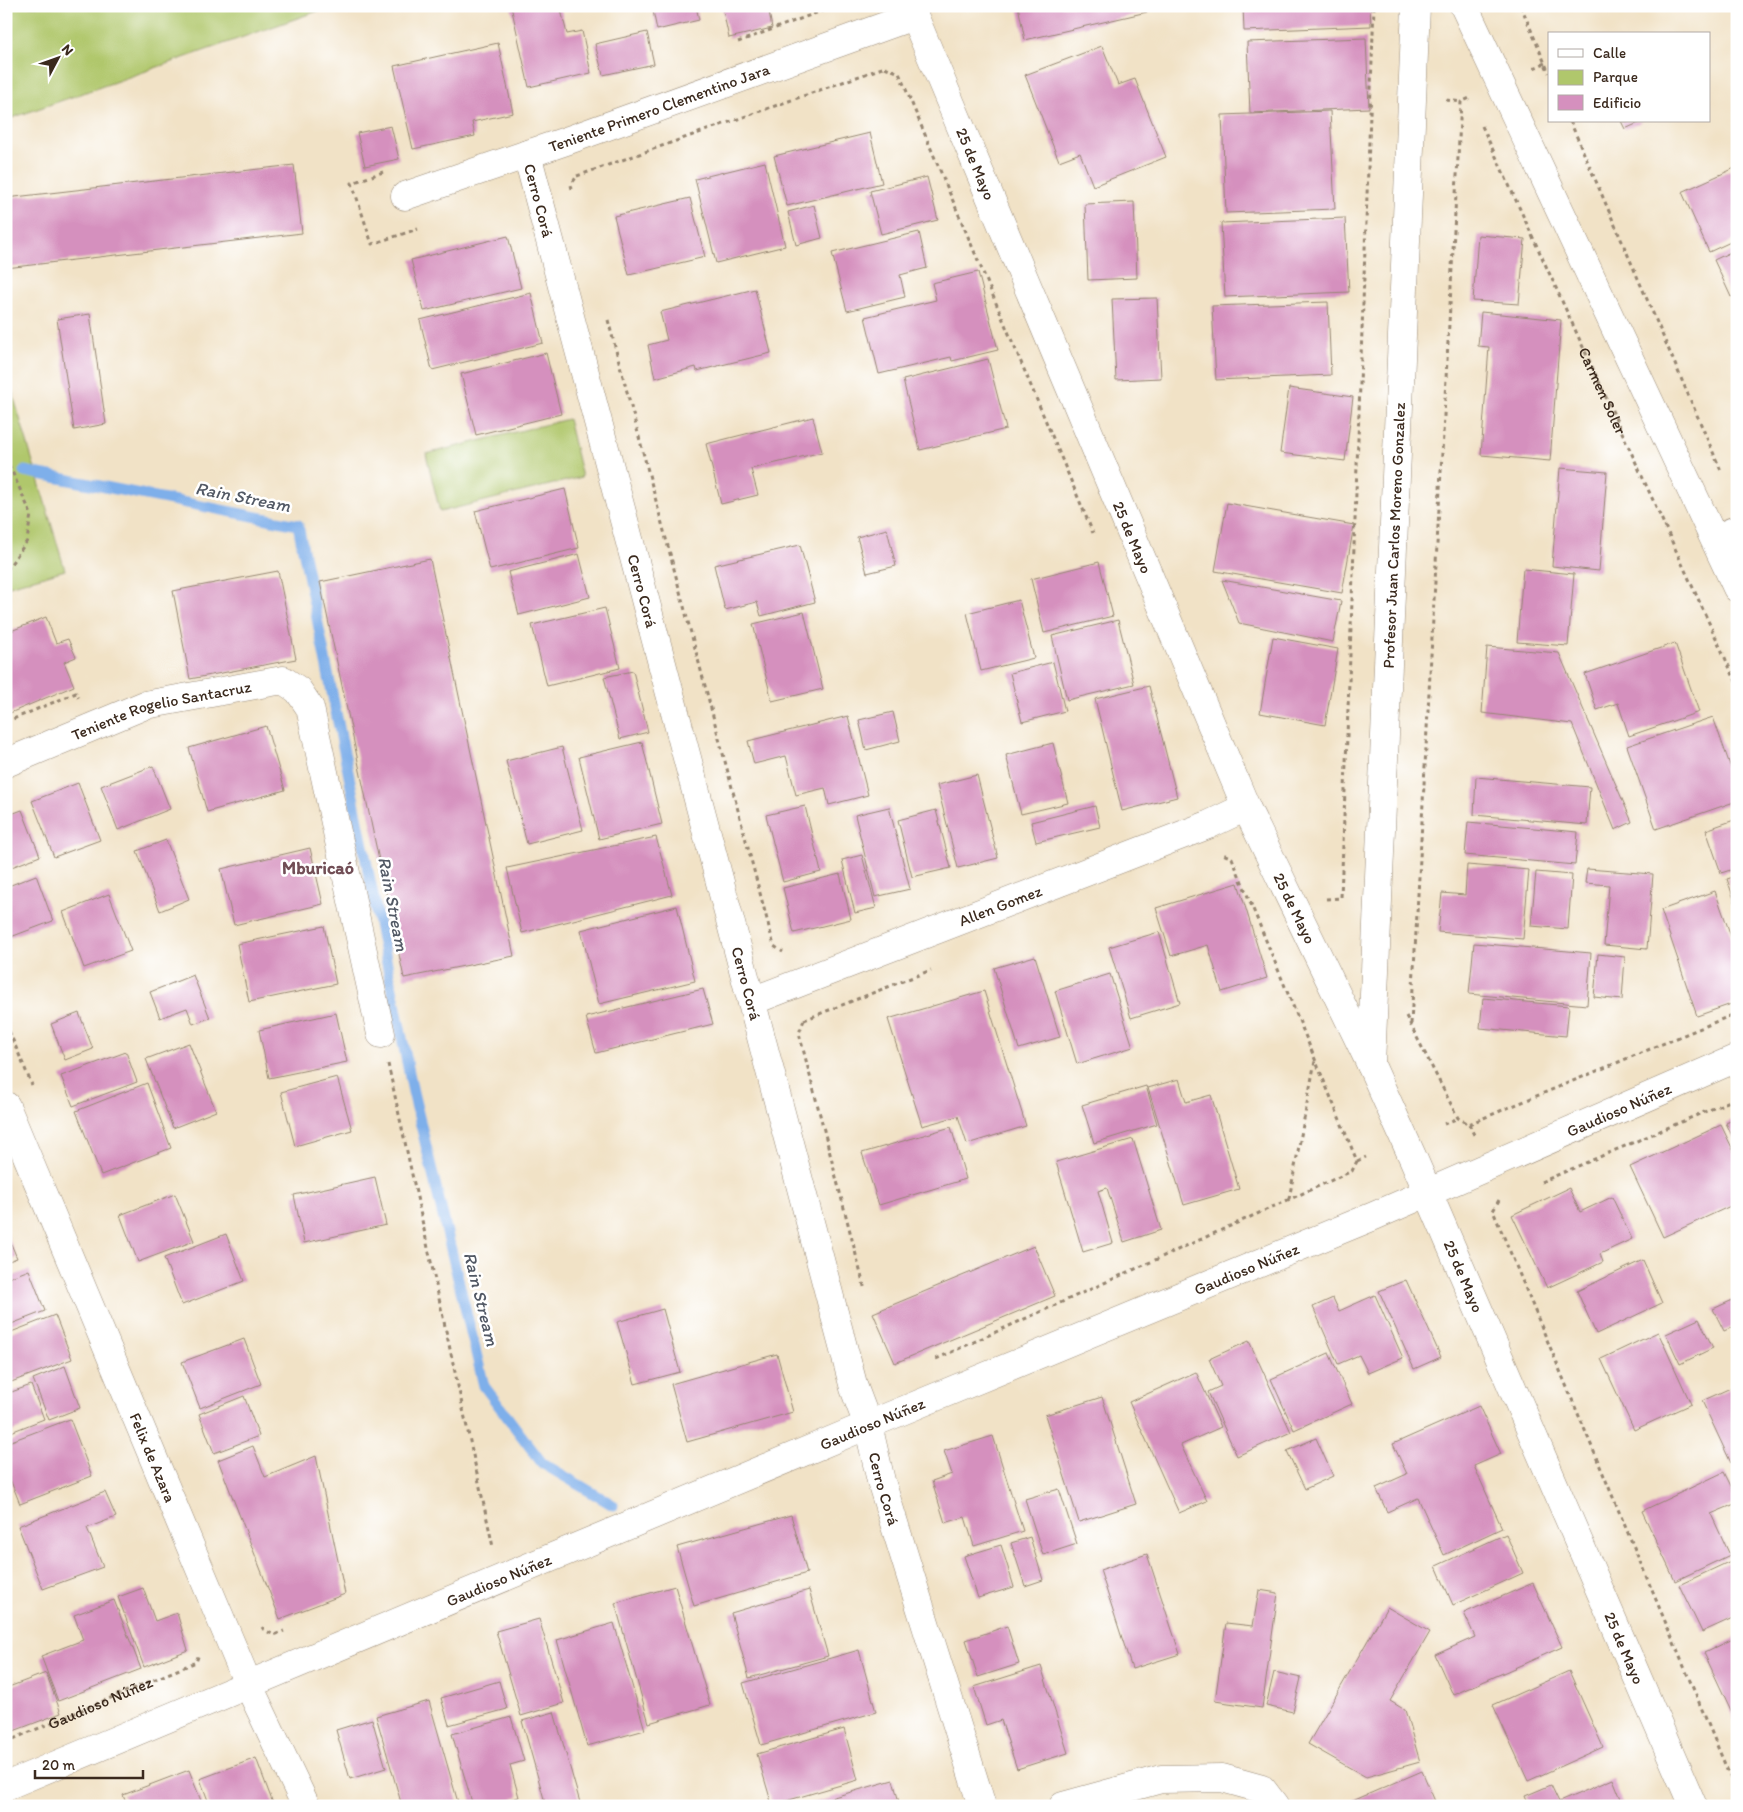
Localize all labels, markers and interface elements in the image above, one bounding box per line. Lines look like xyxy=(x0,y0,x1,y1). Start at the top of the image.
north arrow xyxy=(32,32,82,82)
legend xyxy=(1548,32,1710,122)
text: N xyxy=(58,41,77,59)
text: Calle xyxy=(1593,44,1626,62)
street label: Teniente Primero Clementino Jara xyxy=(546,59,773,156)
text: Parque xyxy=(1593,68,1638,86)
text: Edificio xyxy=(1593,94,1641,112)
street label: 25 de Mayo xyxy=(953,125,1000,203)
street label: Cerro Corá xyxy=(520,162,558,240)
street label: Carmen Soler xyxy=(1575,344,1631,437)
street label: Profesor Juan Carlos Moreno Gonzalez xyxy=(1378,401,1409,669)
water label: Rain Stream xyxy=(194,477,293,517)
street label: 25 de Mayo xyxy=(1109,498,1156,576)
street label: Cerro Corá xyxy=(624,552,662,630)
street label: Teniente Rogelio Santacruz xyxy=(69,676,253,744)
water label: Rain Stream xyxy=(373,855,413,954)
district label: Mburicaó xyxy=(282,857,354,879)
street label: 25 de Mayo xyxy=(1270,870,1320,947)
street label: Allen Gomez xyxy=(956,880,1045,930)
street label: Cerro Corá xyxy=(728,945,766,1023)
street label: Gaudioso Núñez xyxy=(1564,1078,1674,1141)
street label: 25 de Mayo xyxy=(1440,1237,1488,1315)
street label: Gaudioso Núñez xyxy=(1191,1238,1302,1299)
water label: Rain Stream xyxy=(459,1250,504,1349)
street label: Gaudioso Núñez xyxy=(817,1393,928,1454)
street label: Felix de Azara xyxy=(126,1410,180,1505)
street label: Cerro Corá xyxy=(865,1450,904,1528)
street label: Gaudioso Núñez xyxy=(443,1549,554,1610)
street label: 25 de Mayo xyxy=(1601,1609,1649,1687)
street label: Gaudioso Núñez xyxy=(45,1672,156,1733)
scale bar xyxy=(35,1747,142,1779)
text: 20 m xyxy=(42,1756,76,1774)

